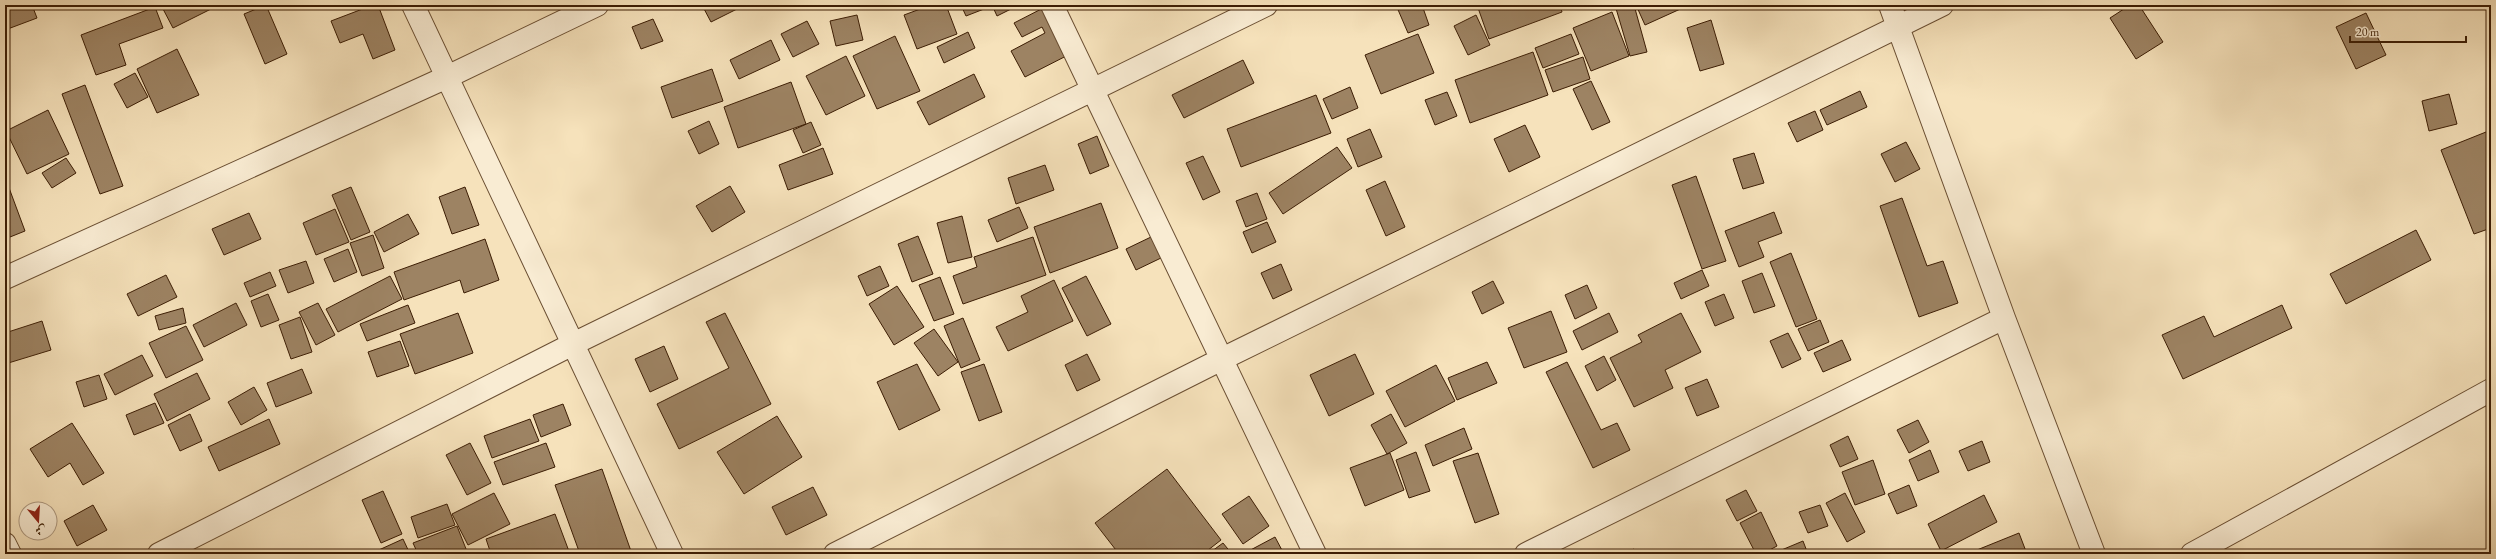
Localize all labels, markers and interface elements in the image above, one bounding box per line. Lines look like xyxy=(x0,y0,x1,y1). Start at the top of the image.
scale bar xyxy=(2350,18,2466,44)
text: 20 m xyxy=(2356,24,2380,40)
north arrow xyxy=(18,501,58,541)
text: ش xyxy=(34,522,48,539)

